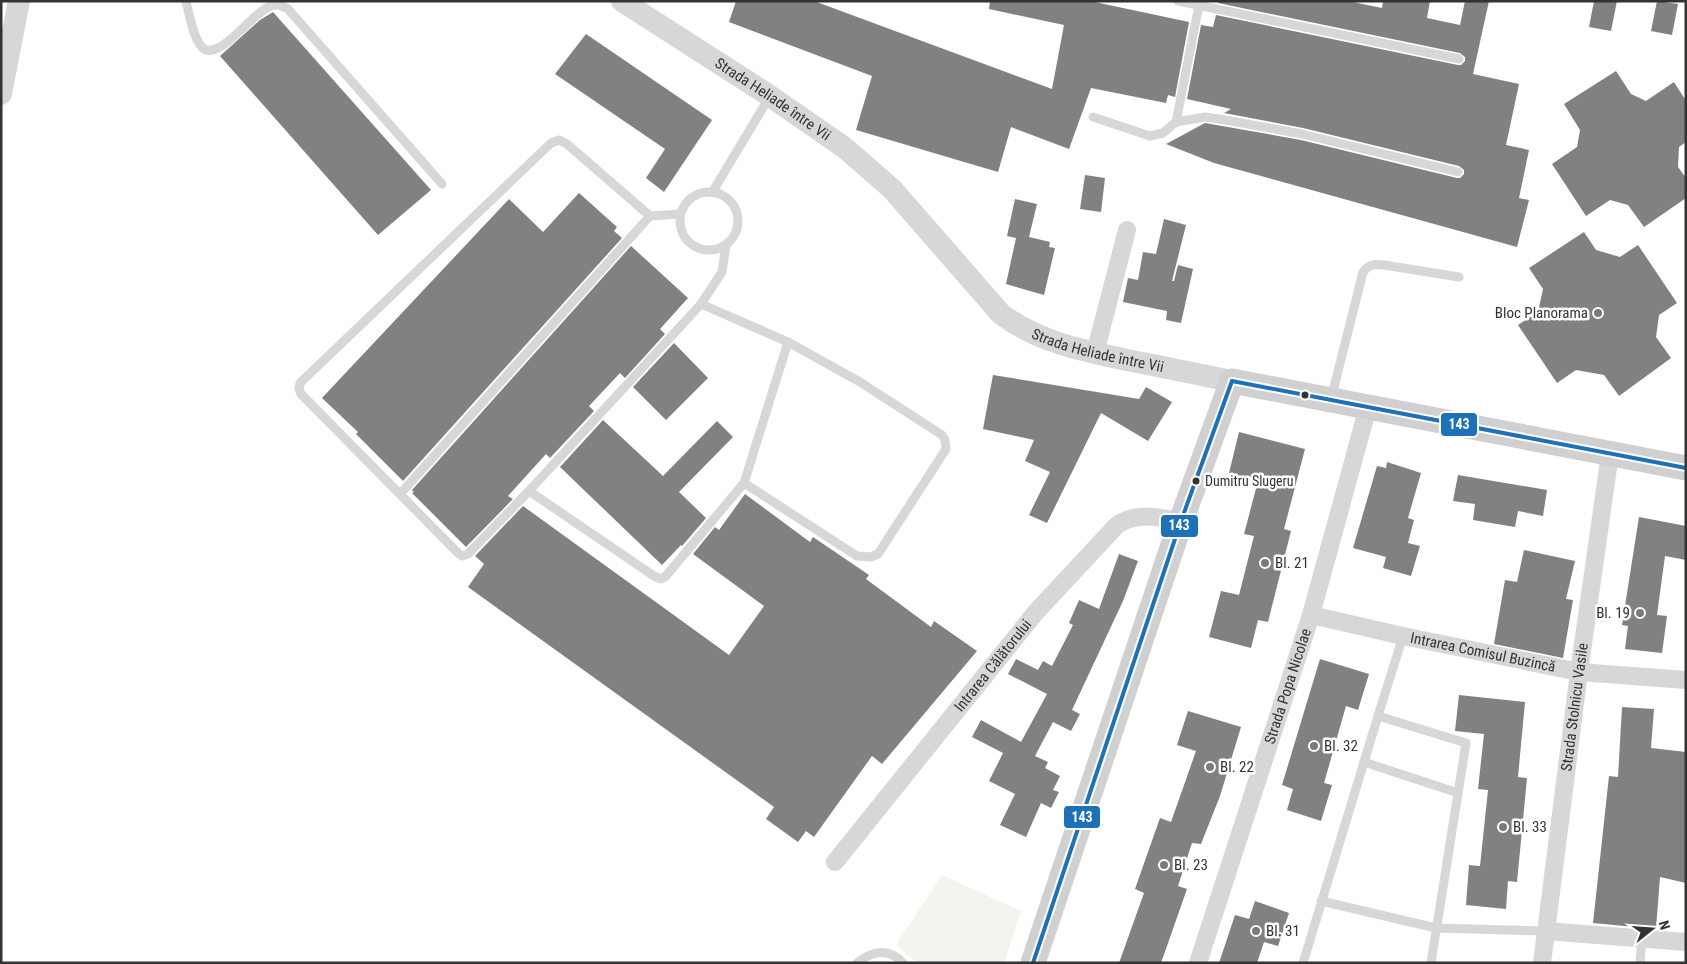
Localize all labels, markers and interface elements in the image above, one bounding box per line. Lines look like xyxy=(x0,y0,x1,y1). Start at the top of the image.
street label: Strada Heliade între Vii xyxy=(712,54,834,144)
place label: Bloc Planorama xyxy=(1495,304,1588,322)
marker: Bloc Planorama xyxy=(1592,307,1604,319)
street label: Strada Heliade între Vii xyxy=(1029,325,1165,376)
unlabelled marker xyxy=(1300,390,1310,400)
line badge: 143 xyxy=(1440,412,1478,437)
text: 143 xyxy=(1448,416,1470,432)
place label: Dumitru Slugeru xyxy=(1205,473,1294,489)
marker: Dumitru Slugeru xyxy=(1191,476,1201,486)
line badge: 143 xyxy=(1160,514,1199,538)
text: 143 xyxy=(1168,517,1190,533)
place label: Bl. 21 xyxy=(1275,554,1309,572)
marker: Bl. 21 xyxy=(1259,557,1271,569)
place label: Bl. 19 xyxy=(1596,604,1630,622)
marker: Bl. 19 xyxy=(1634,607,1646,619)
street label: Intrarea Călătorului xyxy=(950,616,1035,715)
street label: Strada Popa Nicolae xyxy=(1261,626,1315,746)
street label: Intrarea Comisul Buzincă xyxy=(1409,629,1557,676)
street label: Strada Stolnicu Vasile xyxy=(1557,642,1592,772)
place label: Bl. 32 xyxy=(1324,737,1358,755)
marker: Bl. 32 xyxy=(1308,740,1320,752)
place label: Bl. 22 xyxy=(1220,758,1254,776)
marker: Bl. 22 xyxy=(1204,761,1216,773)
line badge: 143 xyxy=(1063,805,1101,829)
text: 143 xyxy=(1071,809,1093,825)
place label: Bl. 33 xyxy=(1513,818,1547,836)
marker: Bl. 33 xyxy=(1497,821,1509,833)
place label: Bl. 23 xyxy=(1174,856,1208,874)
marker: Bl. 23 xyxy=(1158,859,1170,871)
north arrow xyxy=(1627,904,1677,954)
text: N xyxy=(1656,919,1673,932)
place label: Bl. 31 xyxy=(1266,922,1300,940)
marker: Bl. 31 xyxy=(1250,925,1262,937)

